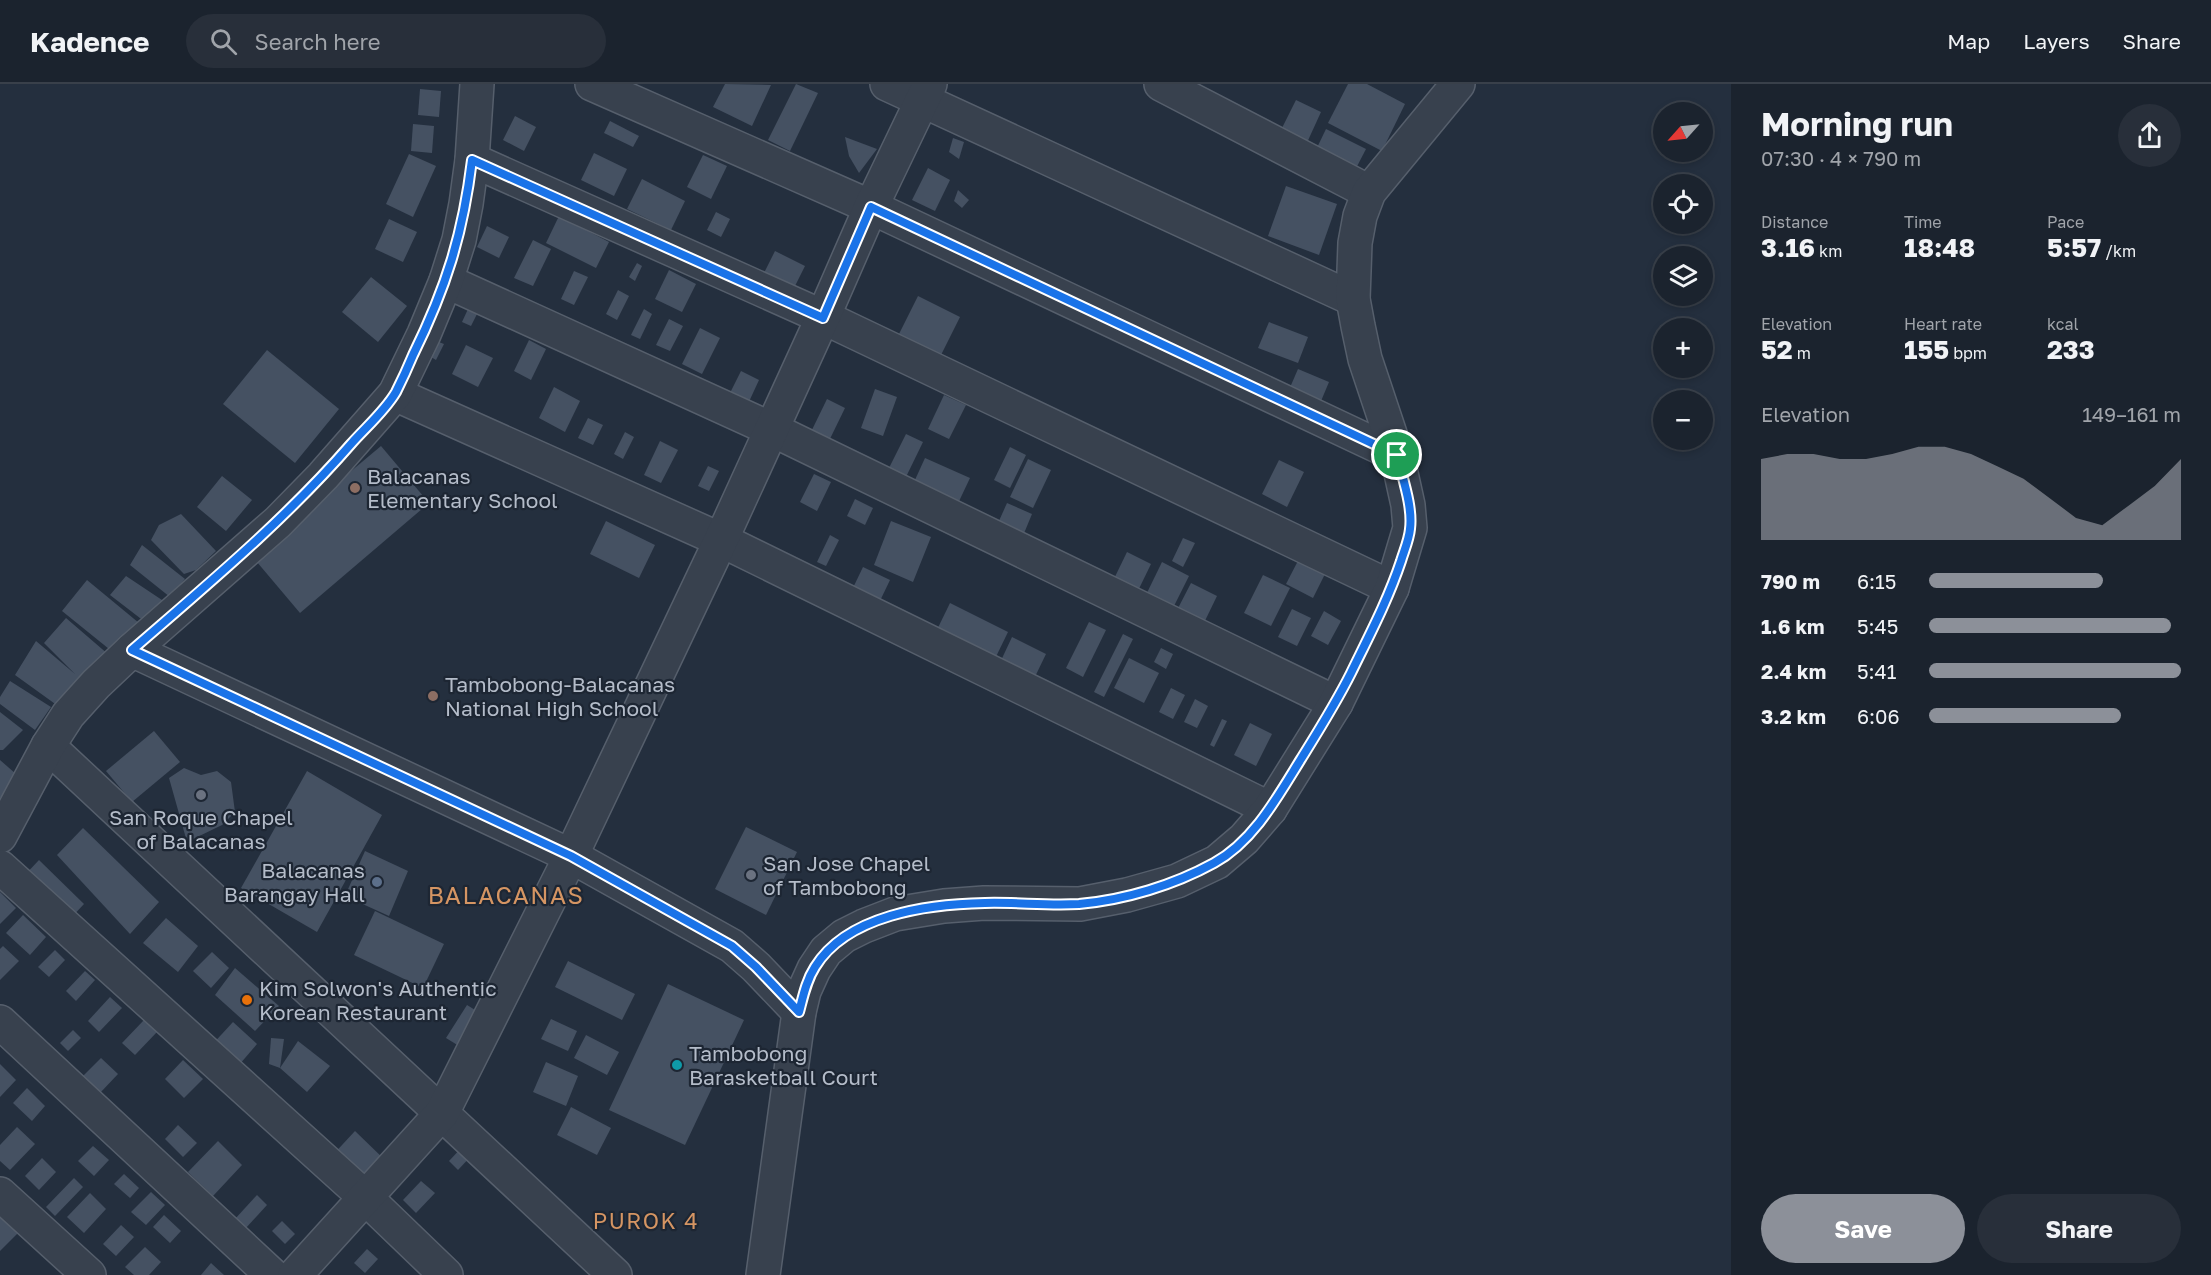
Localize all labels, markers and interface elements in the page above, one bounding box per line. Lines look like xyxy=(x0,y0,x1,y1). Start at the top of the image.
search box xyxy=(186,14,606,68)
text: Kadence xyxy=(30,25,150,58)
icon: search xyxy=(207,25,240,58)
text: Search here xyxy=(255,28,381,55)
text: Map xyxy=(1947,28,1990,54)
text: Layers xyxy=(2023,28,2090,54)
text: Share xyxy=(2123,28,2181,54)
north arrow xyxy=(1653,102,1713,162)
map controls xyxy=(1653,102,1713,450)
text: Morning run xyxy=(1761,104,1953,143)
button: share xyxy=(2118,104,2181,167)
text: 07:30 · 4 × 790 m xyxy=(1761,146,1921,170)
button: locate xyxy=(1653,174,1713,234)
text: Distance xyxy=(1761,212,1828,232)
text: Time xyxy=(1904,212,1942,232)
text: Pace xyxy=(2047,212,2084,232)
text: 3.16 xyxy=(1761,232,1815,263)
text: 18:48 xyxy=(1904,232,1975,263)
text: 5:57 xyxy=(2047,232,2101,263)
text: km xyxy=(1815,241,1842,261)
text: /km xyxy=(2101,241,2136,261)
button: layers xyxy=(1653,246,1713,306)
text: Elevation xyxy=(1761,314,1832,334)
text: Heart rate xyxy=(1904,314,1982,334)
text: kcal xyxy=(2047,314,2079,334)
button: + xyxy=(1653,318,1713,378)
text: 52 xyxy=(1761,334,1793,365)
text: 155 xyxy=(1904,334,1949,365)
text: 233 xyxy=(2047,334,2095,365)
text: m xyxy=(1793,343,1811,363)
text: bpm xyxy=(1949,343,1987,363)
button: − xyxy=(1653,390,1713,450)
text: Elevation xyxy=(1761,402,1850,426)
text: 149–161 m xyxy=(2082,402,2181,426)
pin xyxy=(1371,429,1422,480)
icon: arrive xyxy=(1380,438,1413,471)
place label: Balacanas Elementary School xyxy=(367,463,558,513)
marker: Balacanas Elementary School xyxy=(348,481,362,495)
text: 790 m xyxy=(1761,569,1820,593)
text: 6:15 xyxy=(1857,569,1896,593)
text: 1.6 km xyxy=(1761,614,1825,638)
text: 5:45 xyxy=(1857,614,1898,638)
text: 2.4 km xyxy=(1761,659,1826,683)
text: 5:41 xyxy=(1857,659,1897,683)
place label: Tambobong-Balacanas National High School xyxy=(445,671,675,721)
marker: Tambobong-Balacanas National High School xyxy=(426,689,440,703)
text: 3.2 km xyxy=(1761,704,1826,728)
text: 6:06 xyxy=(1857,704,1900,728)
marker: San Roque Chapel of Balacanas xyxy=(194,788,208,802)
place label: San Roque Chapel of Balacanas xyxy=(109,804,293,854)
place label: San Jose Chapel of Tambobong xyxy=(763,850,930,900)
place label: Balacanas Barangay Hall xyxy=(224,857,365,907)
marker: San Jose Chapel of Tambobong xyxy=(744,868,758,882)
marker: Balacanas Barangay Hall xyxy=(370,875,384,889)
district label: BALACANAS xyxy=(428,880,584,909)
place label: Kim Solwon's Authentic Korean Restaurant xyxy=(259,975,497,1025)
marker: Kim Solwon's Authentic Korean Restaurant xyxy=(240,993,254,1007)
place label: Tambobong Barasketball Court xyxy=(689,1040,878,1090)
marker: Tambobong Barasketball Court xyxy=(670,1058,684,1072)
button: Save xyxy=(1761,1194,1965,1263)
button: Share xyxy=(1977,1194,2181,1263)
district label: PUROK 4 xyxy=(593,1207,699,1234)

